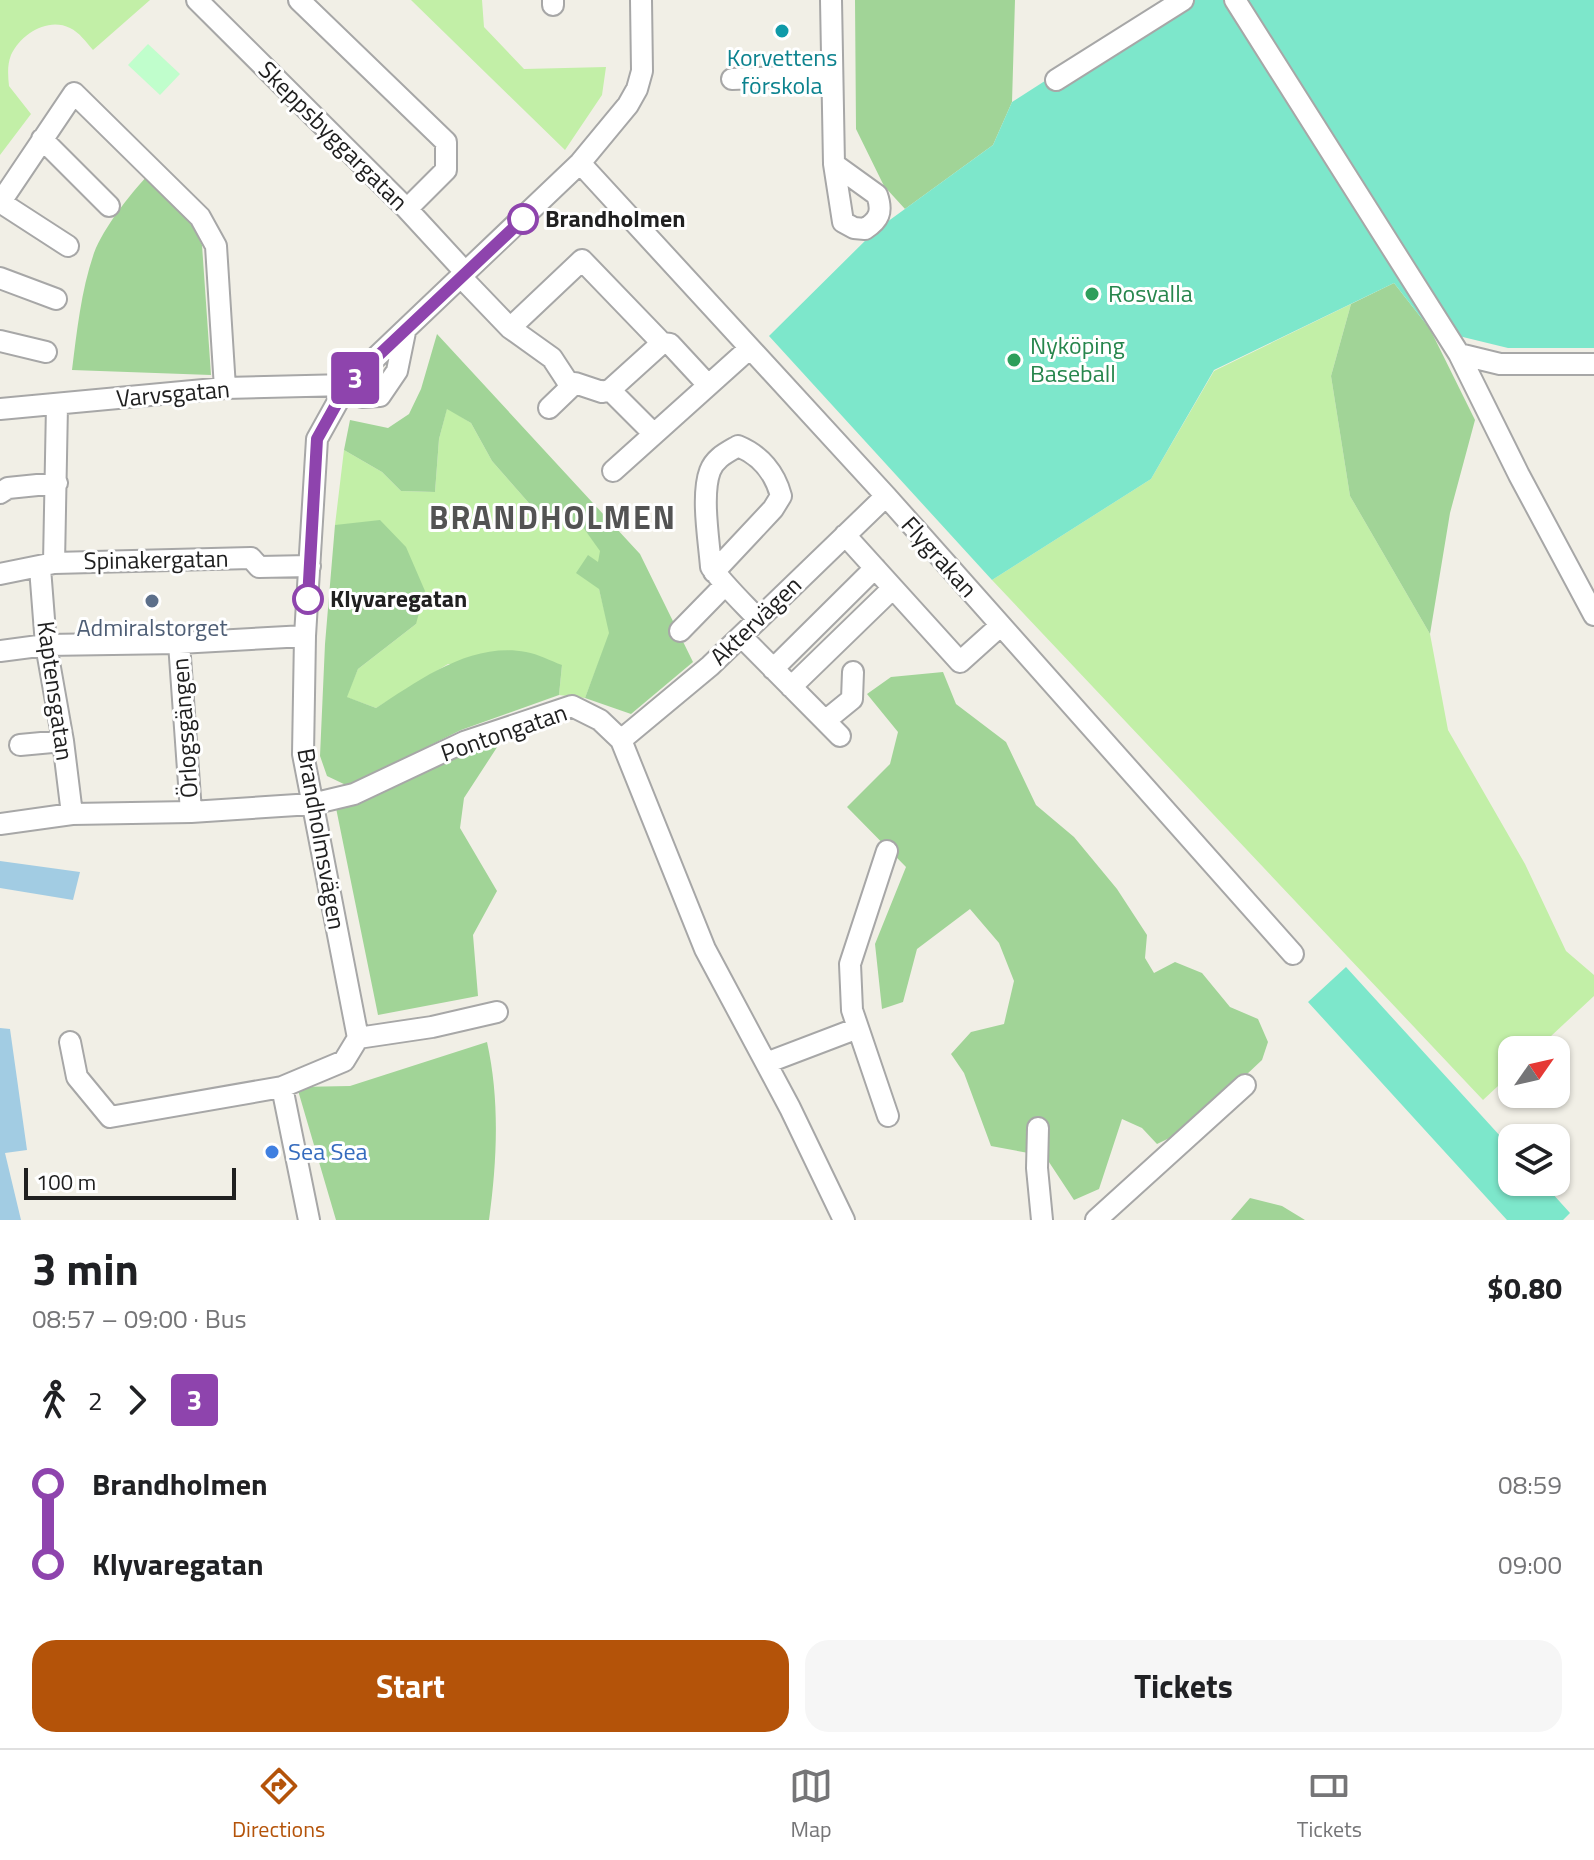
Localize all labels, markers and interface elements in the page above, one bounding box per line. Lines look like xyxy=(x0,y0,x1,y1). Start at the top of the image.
marker: Korvettens förskola xyxy=(773,22,791,40)
place label: Korvettens förskola xyxy=(727,39,837,103)
street label: Skeppsbyggargatan xyxy=(251,52,417,218)
place label: Brandholmen xyxy=(545,200,685,236)
marker: Brandholmen xyxy=(508,204,538,234)
place label: Rosvalla xyxy=(1108,275,1193,311)
marker: Rosvalla xyxy=(1083,285,1101,303)
place label: Nyköping Baseball xyxy=(1030,327,1125,391)
marker: Nyköping Baseball xyxy=(1005,351,1023,369)
line badge: 3 xyxy=(329,352,381,404)
text: 3 xyxy=(347,356,363,399)
street label: Varvsgatan xyxy=(115,370,231,416)
district label: BRANDHOLMEN xyxy=(429,493,677,541)
street label: Flygrakan xyxy=(893,508,986,605)
street label: Spinakergatan xyxy=(83,540,229,578)
street label: Aktervägen xyxy=(701,567,809,673)
place label: Klyvaregatan xyxy=(330,580,467,616)
marker: Klyvaregatan xyxy=(293,584,323,614)
marker: Admiralstorget xyxy=(143,592,161,610)
place label: Admiralstorget xyxy=(76,609,228,645)
street label: Kaptensgatan xyxy=(28,619,84,763)
street label: Örlogsgängen xyxy=(161,657,207,799)
street label: Pontongatan xyxy=(436,694,572,770)
street label: Brandholmsvägen xyxy=(288,745,356,932)
north arrow xyxy=(1498,1036,1570,1108)
map controls xyxy=(1498,1036,1570,1196)
button: layers xyxy=(1498,1124,1570,1196)
place label: Sea Sea xyxy=(288,1133,368,1169)
marker: Sea Sea xyxy=(263,1143,281,1161)
scale bar xyxy=(24,1164,236,1200)
text: 100 m xyxy=(36,1165,96,1199)
text: 3 min xyxy=(32,1235,139,1302)
text: $0.80 xyxy=(1487,1265,1562,1311)
text: 08:57 – 09:00 · Bus xyxy=(32,1299,247,1338)
icon: walk xyxy=(32,1378,76,1422)
icon: forward xyxy=(115,1378,159,1422)
text: 3 xyxy=(187,1378,202,1421)
text: 2 xyxy=(88,1381,103,1420)
text: Brandholmen xyxy=(92,1461,268,1507)
text: 08:59 xyxy=(1498,1465,1562,1504)
text: Klyvaregatan xyxy=(92,1541,264,1587)
text: 09:00 xyxy=(1498,1545,1562,1584)
button: Start xyxy=(32,1640,789,1732)
button: Tickets xyxy=(805,1640,1562,1732)
tab: Directions xyxy=(232,1764,325,1846)
tab: Map xyxy=(789,1764,833,1846)
tab: Tickets xyxy=(1297,1764,1362,1846)

